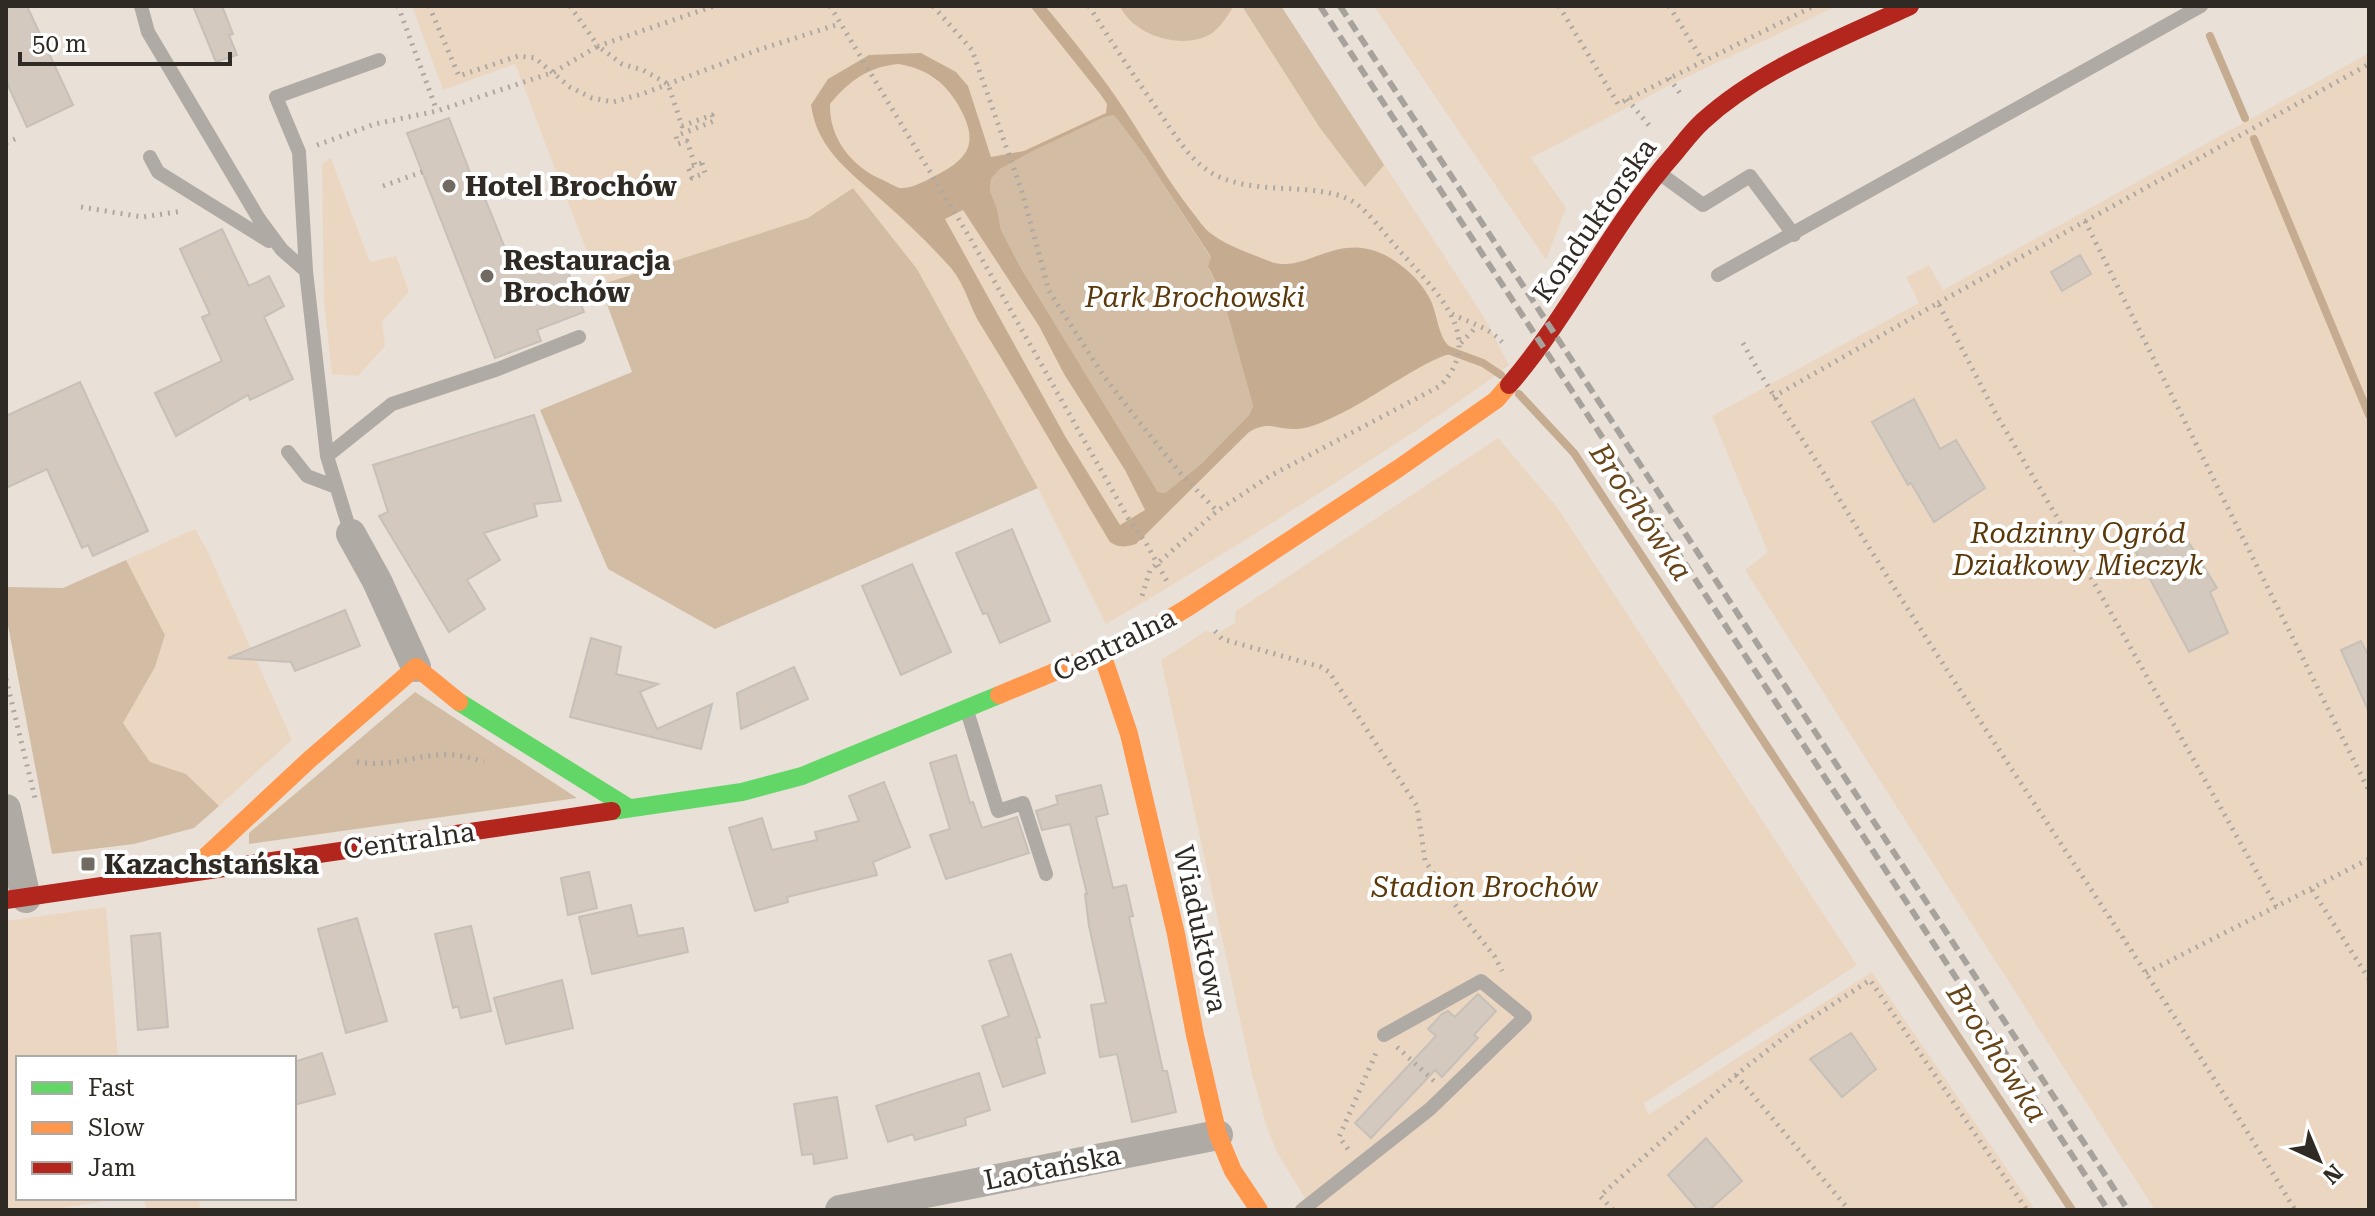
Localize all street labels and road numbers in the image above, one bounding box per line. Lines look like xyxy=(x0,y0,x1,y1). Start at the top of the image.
street label: Konduktorska xyxy=(1526,132,1663,309)
street label: Centralna xyxy=(1047,601,1181,688)
street label: Centralna xyxy=(341,815,477,866)
street label: Wiaduktowa xyxy=(1167,842,1234,1016)
street label: Laotańska xyxy=(981,1138,1123,1197)

